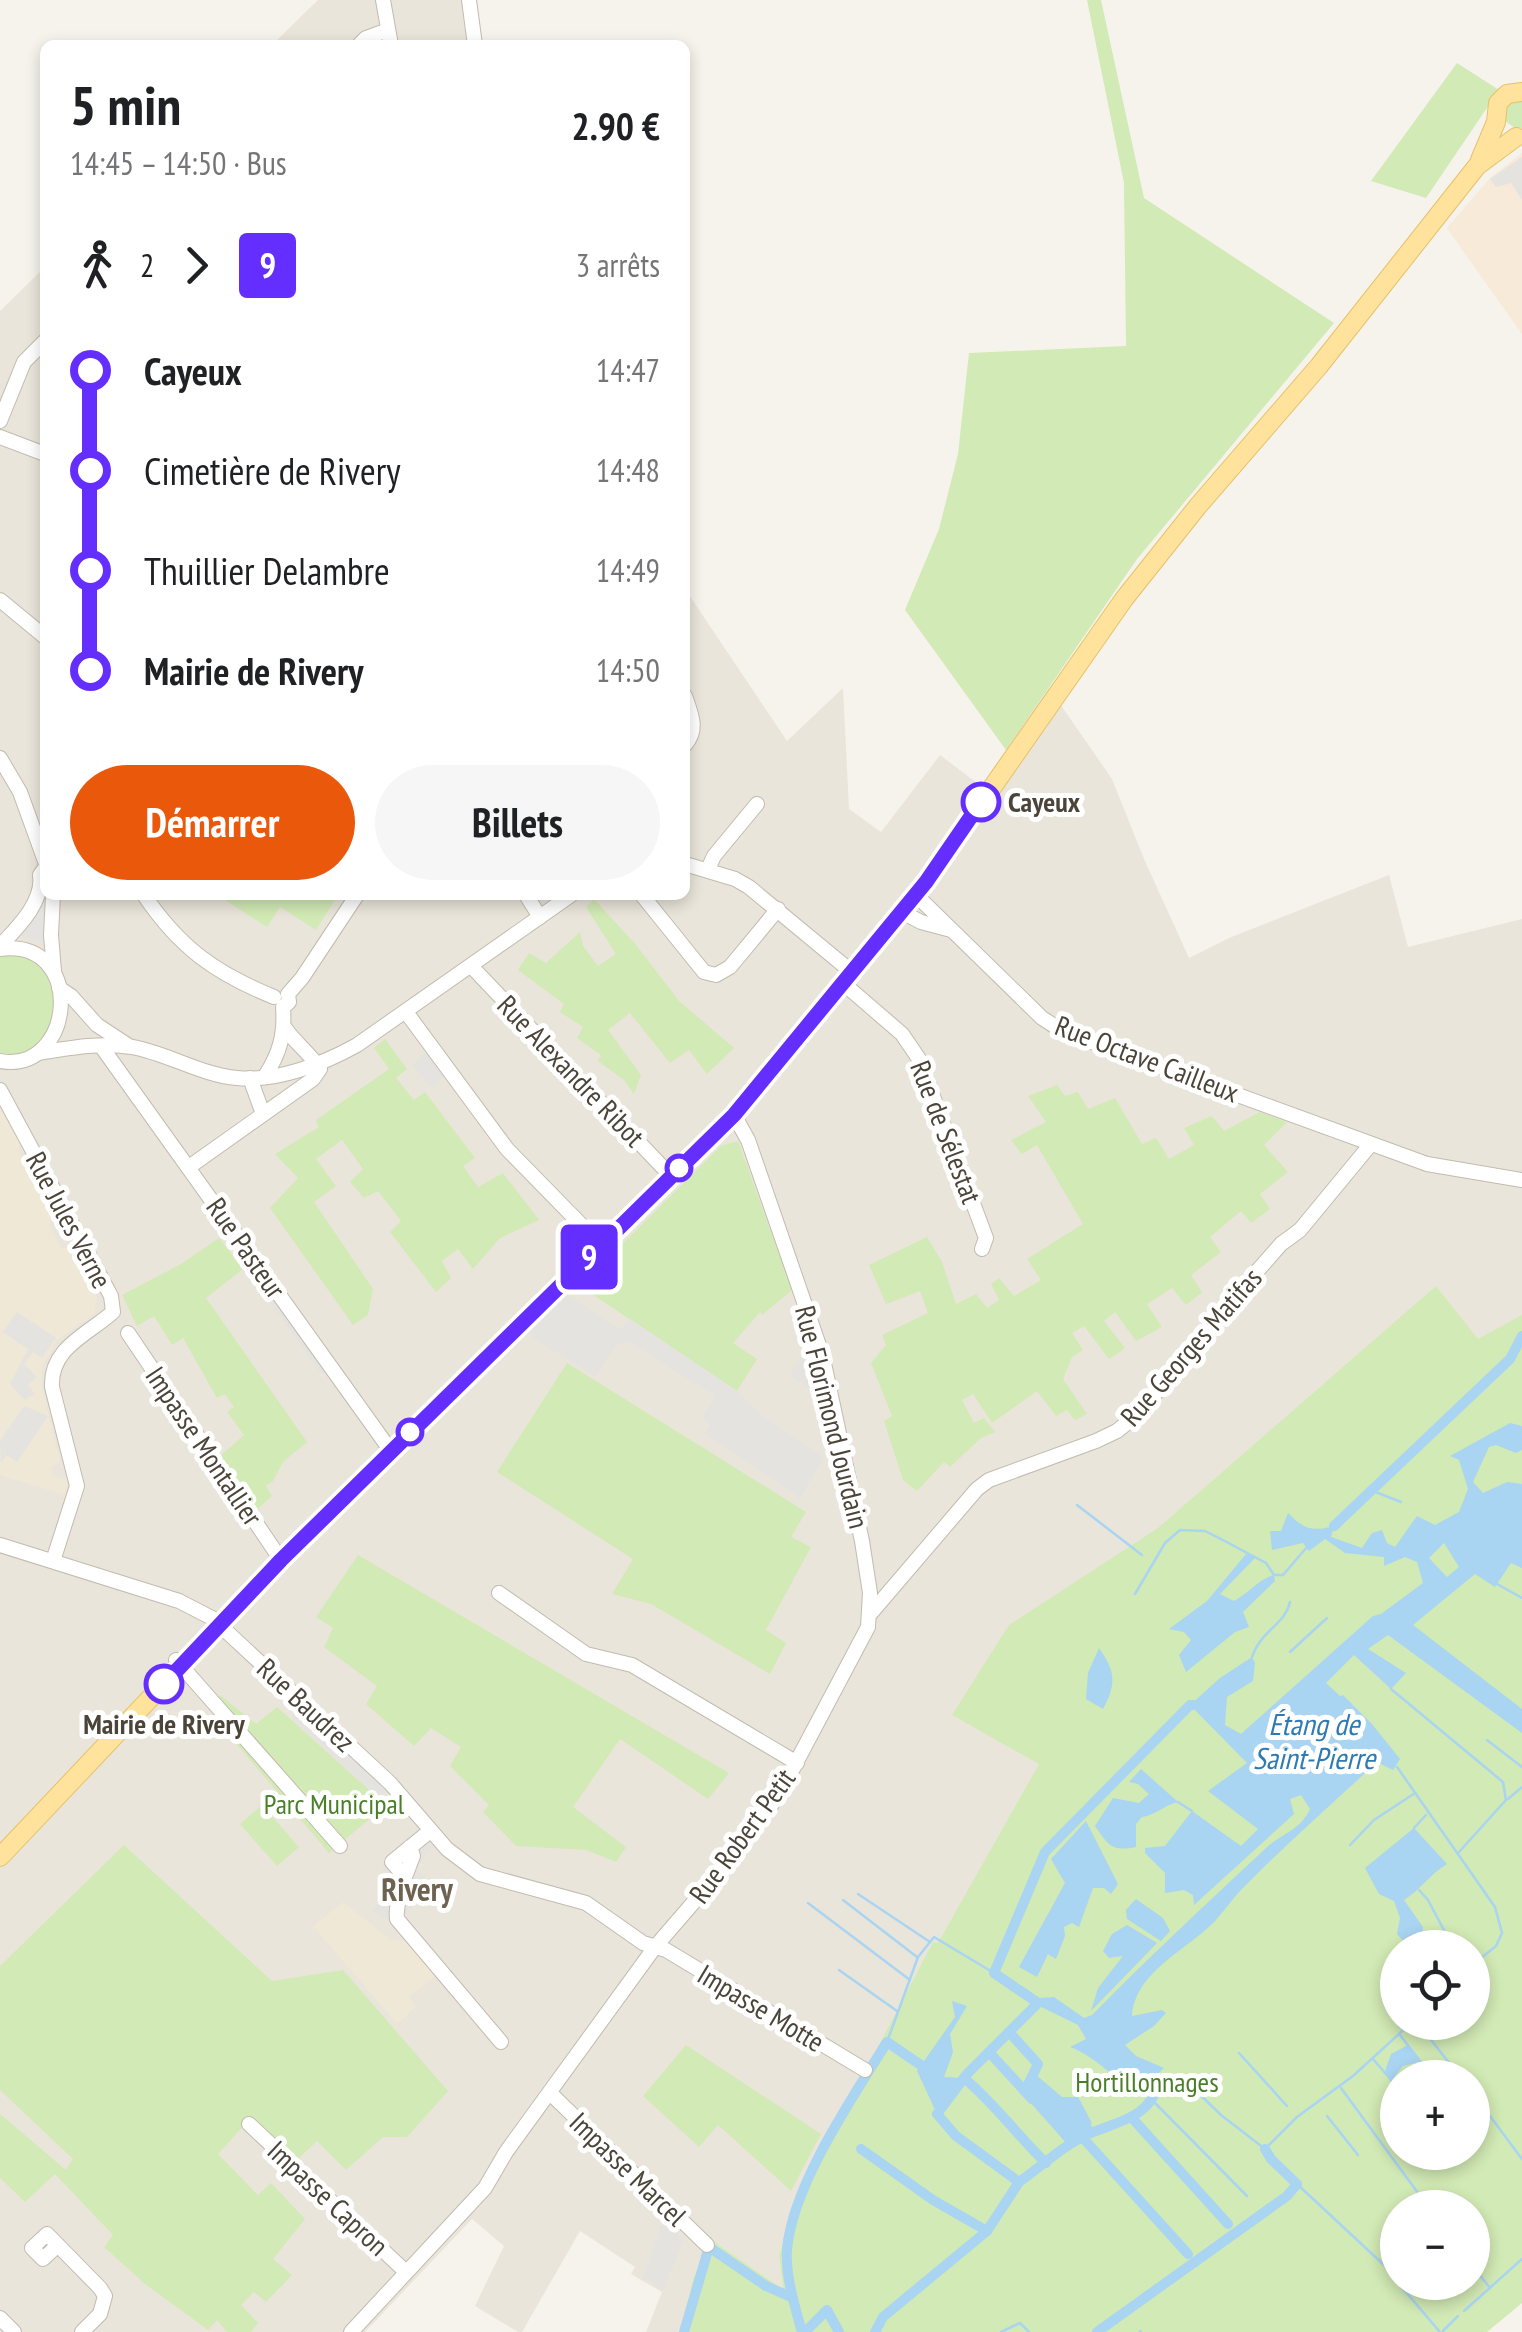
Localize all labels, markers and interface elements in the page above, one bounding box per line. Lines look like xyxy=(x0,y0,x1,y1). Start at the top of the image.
text: 5 min xyxy=(70,69,181,140)
text: 2.90 € xyxy=(571,101,660,150)
text: 14:45 – 14:50 · Bus xyxy=(70,142,287,184)
icon: walk xyxy=(70,238,125,293)
icon: forward xyxy=(169,238,224,293)
text: 9 xyxy=(259,242,276,288)
text: 2 xyxy=(140,244,154,286)
text: 3 arrêts xyxy=(576,244,660,286)
text: Cayeux xyxy=(144,346,242,395)
text: 14:47 xyxy=(596,349,660,391)
text: Cimetière de Rivery xyxy=(144,446,400,495)
text: 14:48 xyxy=(596,449,660,491)
text: Thuillier Delambre xyxy=(144,546,390,595)
text: 14:49 xyxy=(596,549,660,591)
text: Mairie de Rivery xyxy=(144,646,363,695)
text: 14:50 xyxy=(596,649,660,691)
button: Démarrer xyxy=(70,765,355,880)
button: Billets xyxy=(375,765,660,880)
marker: Cayeux xyxy=(962,783,1000,821)
place label: Cayeux xyxy=(1008,783,1081,820)
street label: Rue Alexandre Ribot xyxy=(490,987,653,1155)
street label: Rue Octave Cailleux xyxy=(1050,1007,1244,1111)
street label: Rue de Sélestat xyxy=(902,1055,991,1209)
street label: Rue Jules Verne xyxy=(18,1145,121,1294)
unlabelled marker xyxy=(666,1155,692,1181)
street label: Rue Pasteur xyxy=(198,1190,295,1305)
line badge: 9 xyxy=(556,1224,622,1290)
text: 9 xyxy=(581,1234,597,1280)
street label: Rue Georges Matifas xyxy=(1112,1260,1269,1433)
street label: Rue Florimond Jourdain xyxy=(787,1302,878,1532)
street label: Impasse Montallier xyxy=(138,1359,271,1533)
unlabelled marker xyxy=(397,1419,423,1445)
street label: Rue Baudrez xyxy=(250,1650,363,1759)
marker: Mairie de Rivery xyxy=(145,1665,183,1703)
water label: Étang de Saint-Pierre xyxy=(1253,1704,1377,1777)
place label: Mairie de Rivery xyxy=(83,1705,246,1742)
street label: Rue Robert Petit xyxy=(680,1761,803,1911)
park label: Parc Municipal xyxy=(264,1785,405,1822)
district label: Rivery xyxy=(381,1868,454,1910)
map controls xyxy=(1380,1930,1490,2300)
button: locate xyxy=(1380,1930,1490,2040)
street label: Impasse Motte xyxy=(691,1955,831,2060)
button: + xyxy=(1380,2060,1490,2170)
park label: Hortillonnages xyxy=(1075,2063,1219,2100)
street label: Impasse Marcel xyxy=(562,2104,695,2234)
street label: Impasse Capron xyxy=(260,2132,397,2263)
button: − xyxy=(1380,2190,1490,2300)

